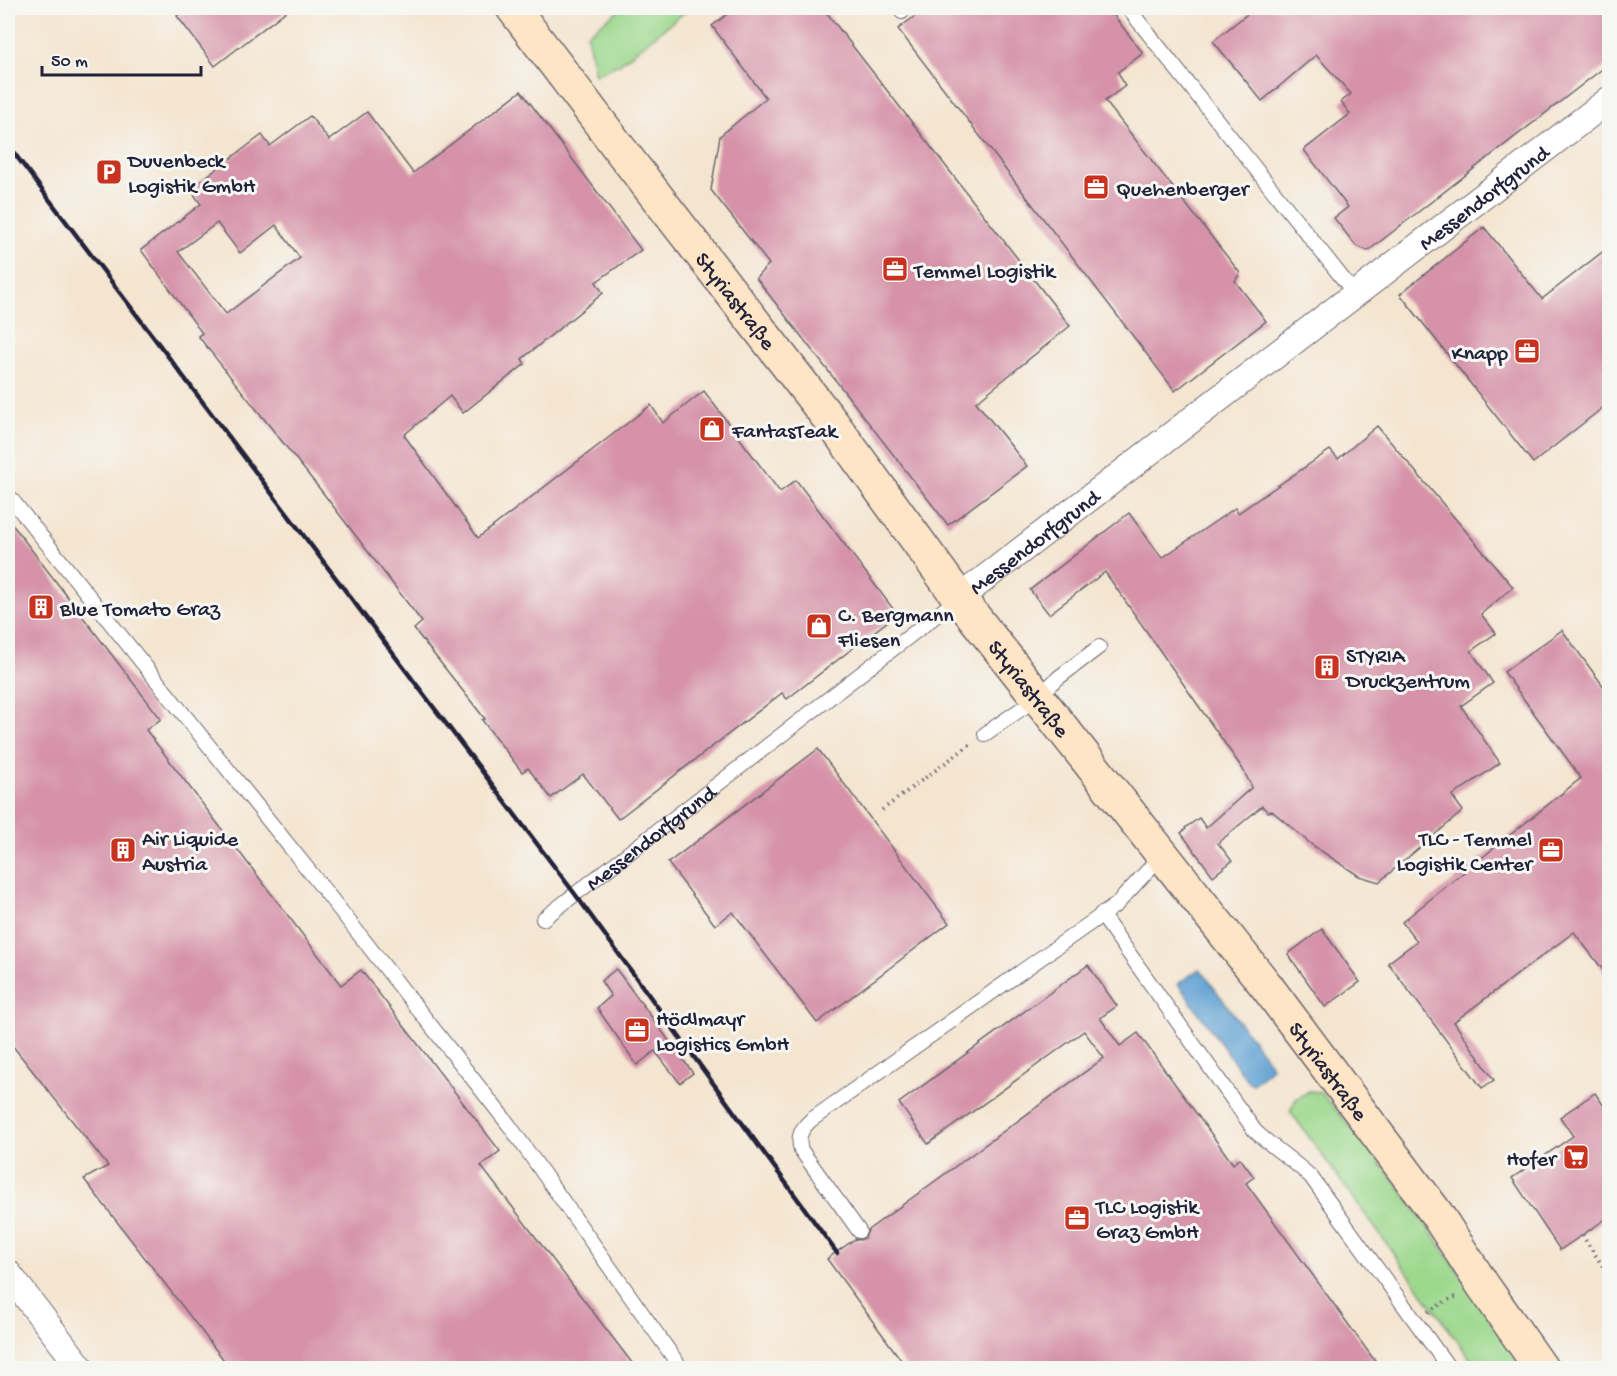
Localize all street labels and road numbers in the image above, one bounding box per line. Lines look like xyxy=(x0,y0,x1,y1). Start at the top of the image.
street label: Messendorfgrund xyxy=(1415,140,1557,258)
street label: Styriastraße xyxy=(688,248,780,357)
street label: Messendorfgrund xyxy=(966,484,1108,602)
street label: Styriastraße xyxy=(980,636,1074,744)
street label: Messendorfgrund xyxy=(582,780,724,898)
street label: Styriastraße xyxy=(1281,1018,1372,1128)

